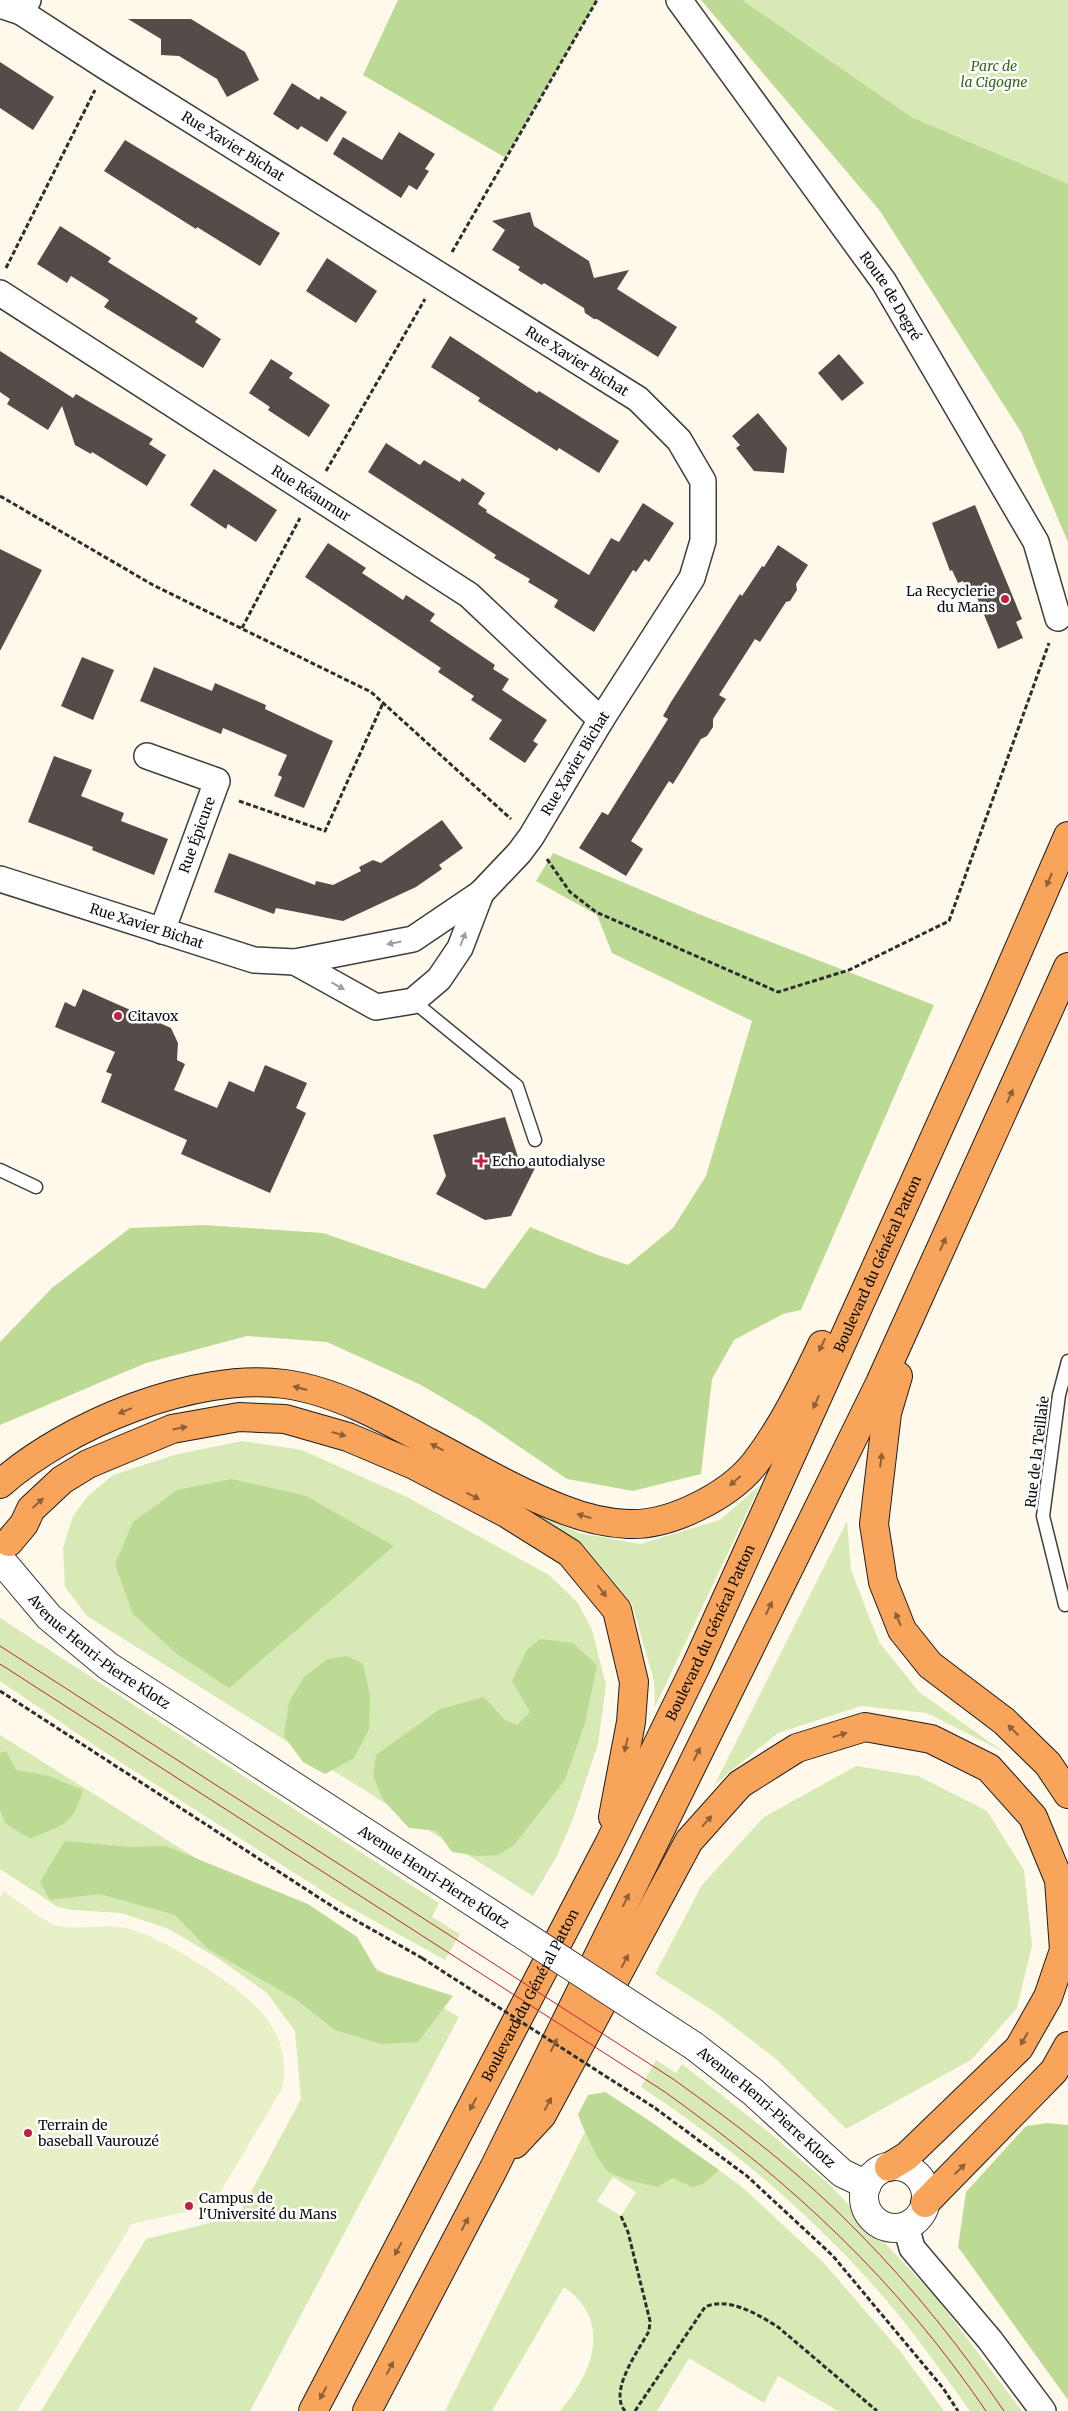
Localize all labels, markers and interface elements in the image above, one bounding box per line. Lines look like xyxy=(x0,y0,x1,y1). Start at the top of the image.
park label: Parc de la Cigogne xyxy=(961,57,1027,91)
street label: Rue Xavier Bichat xyxy=(178,107,288,185)
street label: Route de Degré xyxy=(856,248,925,344)
street label: Rue Xavier Bichat xyxy=(522,322,632,400)
street label: Rue Réaumur xyxy=(268,461,354,525)
place label: La Recyclerie du Mans xyxy=(906,582,995,616)
marker: La Recyclerie du Mans xyxy=(999,593,1011,605)
street label: Rue Xavier Bichat xyxy=(537,707,614,819)
street label: Rue Épicure xyxy=(175,794,219,876)
one-way arrow xyxy=(1044,873,1052,887)
street label: Rue Xavier Bichat xyxy=(88,899,206,953)
one-way arrow xyxy=(460,932,468,946)
one-way arrow xyxy=(385,939,401,947)
one-way arrow xyxy=(331,981,344,990)
place label: Citavox xyxy=(128,1007,179,1025)
marker: Citavox xyxy=(112,1010,124,1022)
one-way arrow xyxy=(1006,1089,1014,1103)
place label: Echo autodialyse xyxy=(492,1152,605,1170)
marker: Echo autodialyse xyxy=(474,1154,488,1168)
street label: Boulevard du Général Patton xyxy=(830,1173,925,1355)
one-way arrow xyxy=(939,1237,947,1251)
one-way arrow xyxy=(817,1338,825,1352)
one-way arrow xyxy=(293,1384,308,1392)
one-way arrow xyxy=(811,1395,819,1409)
street label: Rue de la Teillaie xyxy=(1021,1395,1053,1509)
one-way arrow xyxy=(118,1408,132,1416)
one-way arrow xyxy=(172,1424,187,1432)
one-way arrow xyxy=(332,1431,347,1439)
one-way arrow xyxy=(430,1443,445,1451)
one-way arrow xyxy=(877,1452,885,1468)
one-way arrow xyxy=(730,1475,742,1487)
one-way arrow xyxy=(465,1492,480,1500)
one-way arrow xyxy=(31,1497,43,1509)
one-way arrow xyxy=(577,1511,592,1519)
street label: Boulevard du Général Patton xyxy=(662,1542,759,1724)
one-way arrow xyxy=(597,1584,607,1598)
street label: Avenue Henri-Pierre Klotz xyxy=(24,1589,174,1713)
one-way arrow xyxy=(765,1601,773,1615)
one-way arrow xyxy=(893,1612,901,1626)
one-way arrow xyxy=(1008,1724,1020,1736)
one-way arrow xyxy=(832,1730,847,1738)
one-way arrow xyxy=(622,1738,630,1753)
one-way arrow xyxy=(694,1747,702,1761)
one-way arrow xyxy=(701,1815,712,1828)
street label: Avenue Henri-Pierre Klotz xyxy=(354,1821,513,1933)
one-way arrow xyxy=(622,1893,630,1907)
street label: Boulevard du Général Patton xyxy=(478,1906,583,2085)
one-way arrow xyxy=(621,1954,629,1968)
one-way arrow xyxy=(1019,2032,1028,2045)
one-way arrow xyxy=(550,2038,558,2053)
street label: Avenue Henri-Pierre Klotz xyxy=(693,2042,840,2172)
one-way arrow xyxy=(469,2097,477,2112)
one-way arrow xyxy=(544,2097,552,2112)
place label: Terrain de baseball Vaurouzé xyxy=(37,2116,159,2150)
marker: Terrain de baseball Vaurouzé xyxy=(22,2127,34,2139)
one-way arrow xyxy=(953,2163,965,2175)
place label: Campus de l'Université du Mans xyxy=(199,2189,337,2223)
marker: Campus de l'Université du Mans xyxy=(183,2200,195,2212)
one-way arrow xyxy=(461,2216,469,2231)
one-way arrow xyxy=(394,2241,402,2256)
one-way arrow xyxy=(385,2361,394,2375)
one-way arrow xyxy=(319,2385,327,2400)

